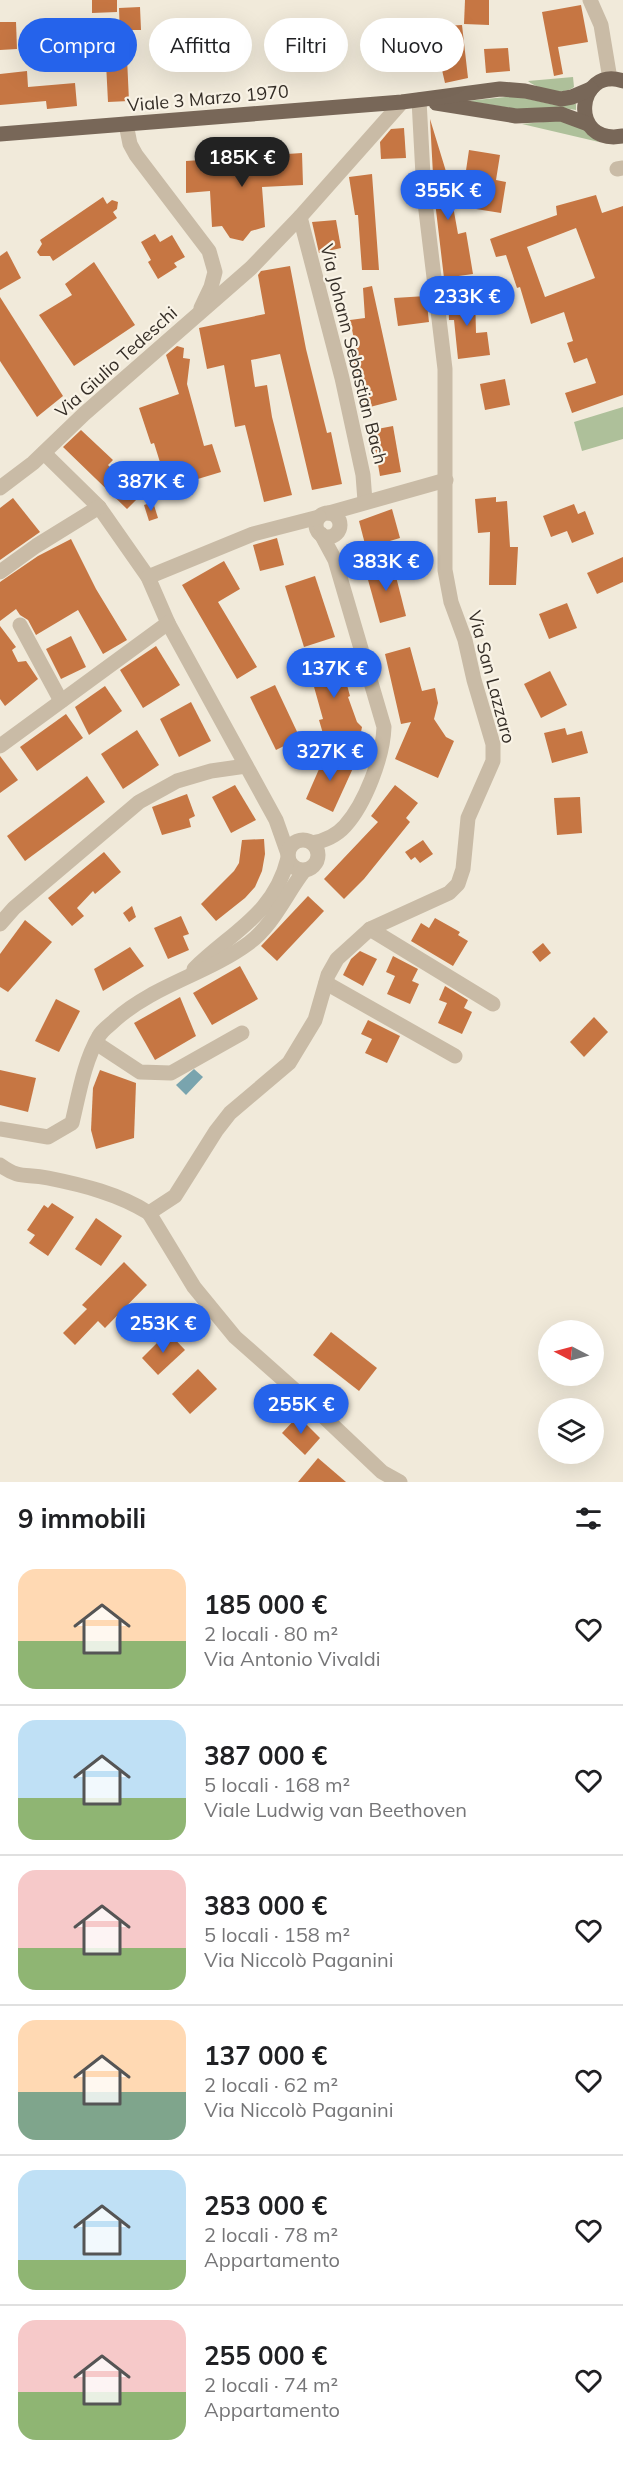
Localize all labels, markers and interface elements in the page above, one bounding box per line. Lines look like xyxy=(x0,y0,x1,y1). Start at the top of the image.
chip: Compra xyxy=(18,18,137,72)
chip: Affitta xyxy=(149,18,252,72)
chip: Filtri xyxy=(264,18,348,72)
chip: Nuovo xyxy=(360,18,464,72)
street label: Viale 3 Marzo 1970 xyxy=(126,79,290,117)
pin: 185K € xyxy=(193,137,291,188)
text: 185K € xyxy=(209,144,275,169)
pin: 355K € xyxy=(399,170,497,221)
text: 355K € xyxy=(415,177,481,202)
street label: Via Johann Sebastian Bach xyxy=(315,241,393,467)
pin: 233K € xyxy=(418,276,516,327)
text: 233K € xyxy=(434,283,500,308)
street label: Via Giulio Tedeschi xyxy=(50,301,182,423)
pin: 387K € xyxy=(102,461,200,512)
text: 387K € xyxy=(118,468,184,493)
pin: 383K € xyxy=(337,541,435,592)
text: 383K € xyxy=(353,548,419,573)
street label: Via San Lazzaro xyxy=(463,608,521,746)
pin: 137K € xyxy=(285,648,383,699)
text: 137K € xyxy=(301,655,367,680)
pin: 327K € xyxy=(281,731,379,782)
text: 327K € xyxy=(297,738,363,763)
pin: 253K € xyxy=(114,1303,212,1354)
text: 253K € xyxy=(130,1310,196,1335)
north arrow xyxy=(538,1320,604,1386)
map controls xyxy=(538,1320,604,1464)
pin: 255K € xyxy=(252,1384,350,1435)
text: 255K € xyxy=(268,1391,334,1416)
button: layers xyxy=(538,1398,604,1464)
text: 9 immobili xyxy=(18,1502,146,1535)
icon: filters xyxy=(572,1502,605,1535)
text: 185 000 € xyxy=(204,1588,327,1621)
icon: home xyxy=(66,1593,138,1665)
icon: heart xyxy=(572,1613,605,1646)
text: 2 locali · 80 m² xyxy=(204,1621,338,1646)
text: Via Antonio Vivaldi xyxy=(204,1646,380,1671)
text: 387 000 € xyxy=(204,1739,327,1772)
icon: home xyxy=(66,1744,138,1816)
icon: heart xyxy=(572,1764,605,1797)
text: 5 locali · 168 m² xyxy=(204,1772,350,1797)
text: Viale Ludwig van Beethoven xyxy=(204,1797,467,1822)
text: 383 000 € xyxy=(204,1889,327,1922)
icon: home xyxy=(66,1894,138,1966)
icon: heart xyxy=(572,1914,605,1947)
text: 5 locali · 158 m² xyxy=(204,1922,350,1947)
text: Via Niccolò Paganini xyxy=(204,1947,393,1972)
text: 137 000 € xyxy=(204,2039,327,2072)
icon: home xyxy=(66,2044,138,2116)
icon: heart xyxy=(572,2064,605,2097)
text: 2 locali · 62 m² xyxy=(204,2072,338,2097)
text: Via Niccolò Paganini xyxy=(204,2097,393,2122)
text: 253 000 € xyxy=(204,2189,327,2222)
icon: home xyxy=(66,2194,138,2266)
icon: heart xyxy=(572,2214,605,2247)
text: 2 locali · 78 m² xyxy=(204,2222,338,2247)
text: Appartamento xyxy=(204,2247,340,2272)
text: 255 000 € xyxy=(204,2339,327,2372)
icon: home xyxy=(66,2344,138,2416)
icon: heart xyxy=(572,2364,605,2397)
text: 2 locali · 74 m² xyxy=(204,2372,338,2397)
text: Appartamento xyxy=(204,2397,340,2422)

